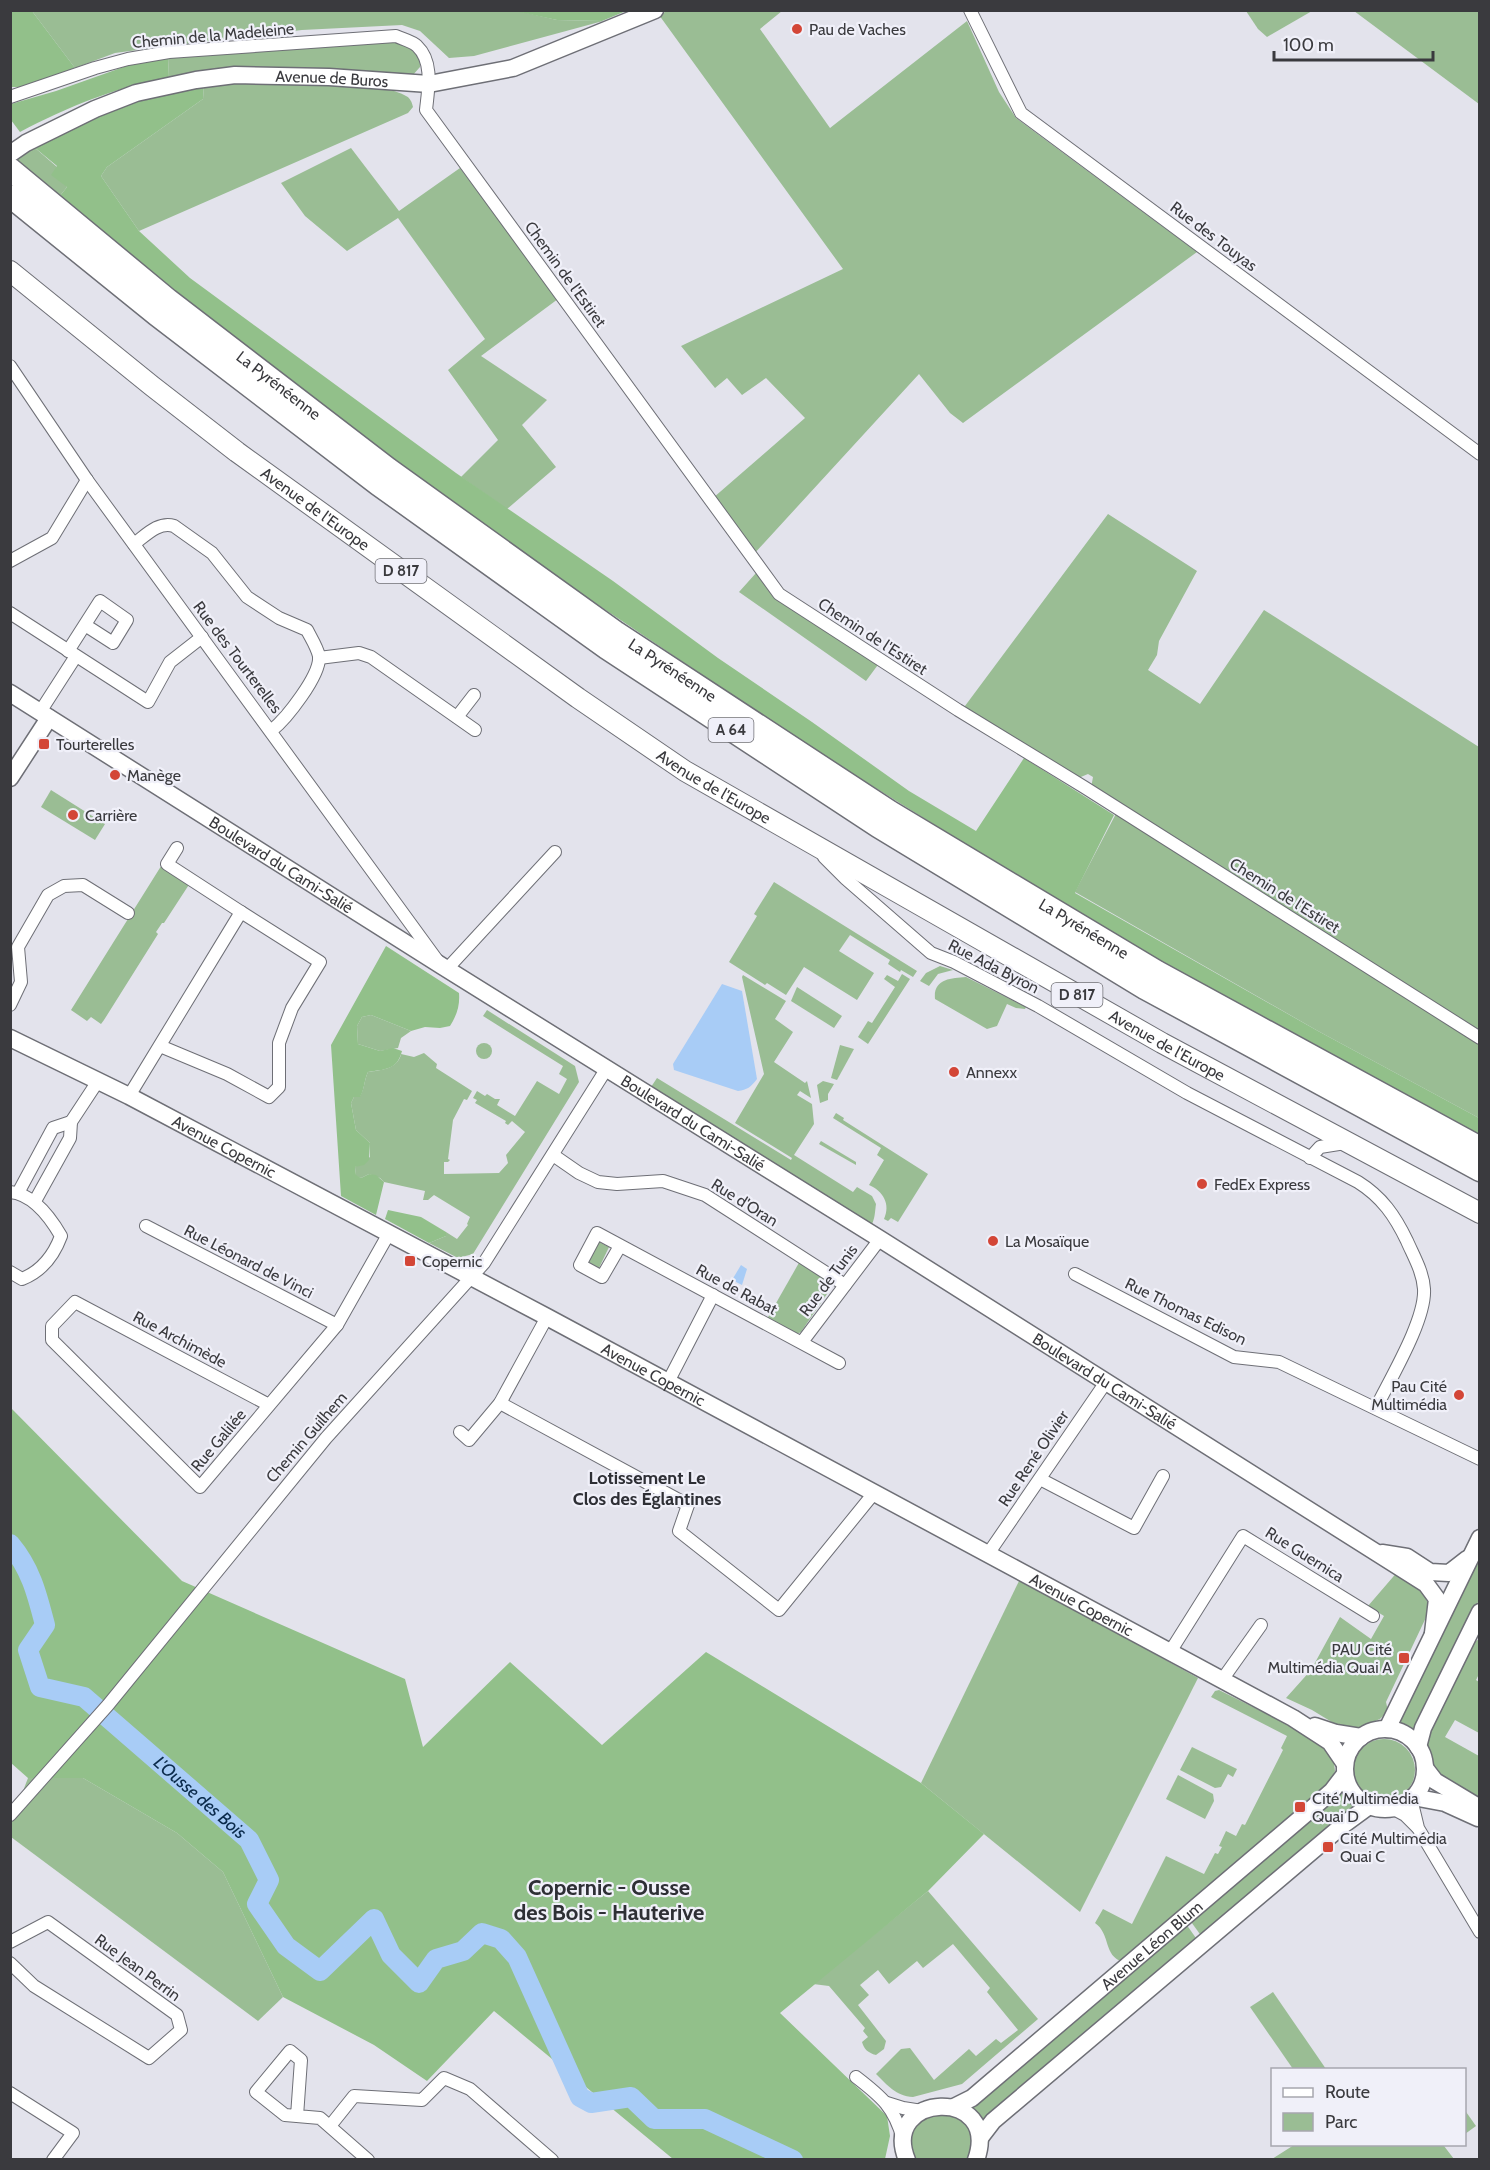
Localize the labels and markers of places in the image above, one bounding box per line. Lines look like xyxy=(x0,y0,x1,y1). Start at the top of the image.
place label: Pau de Vaches xyxy=(809,20,906,39)
marker: Pau de Vaches xyxy=(790,22,804,36)
place label: Tourterelles xyxy=(56,735,135,754)
marker: Tourterelles xyxy=(37,737,51,751)
place label: Manège xyxy=(127,766,181,785)
marker: Manège xyxy=(108,768,122,782)
place label: Carrière xyxy=(85,806,137,825)
marker: Carrière xyxy=(66,808,80,822)
place label: Annexx xyxy=(966,1063,1017,1082)
marker: Annexx xyxy=(947,1065,961,1079)
place label: FedEx Express xyxy=(1214,1175,1311,1194)
marker: FedEx Express xyxy=(1195,1177,1209,1191)
place label: La Mosaïque xyxy=(1005,1232,1089,1251)
marker: La Mosaïque xyxy=(986,1234,1000,1248)
place label: Copernic xyxy=(422,1252,482,1271)
marker: Copernic xyxy=(403,1254,417,1268)
place label: Pau Cité Multimédia xyxy=(1371,1377,1447,1414)
marker: Pau Cité Multimédia xyxy=(1452,1388,1466,1402)
place label: PAU Cité Multimédia Quai A xyxy=(1267,1640,1392,1677)
marker: PAU Cité Multimédia Quai A xyxy=(1397,1651,1411,1665)
place label: Cité Multimédia Quai D xyxy=(1312,1789,1419,1826)
marker: Cité Multimédia Quai D xyxy=(1293,1800,1307,1814)
place label: Cité Multimédia Quai C xyxy=(1340,1829,1447,1866)
marker: Cité Multimédia Quai C xyxy=(1321,1840,1335,1854)

